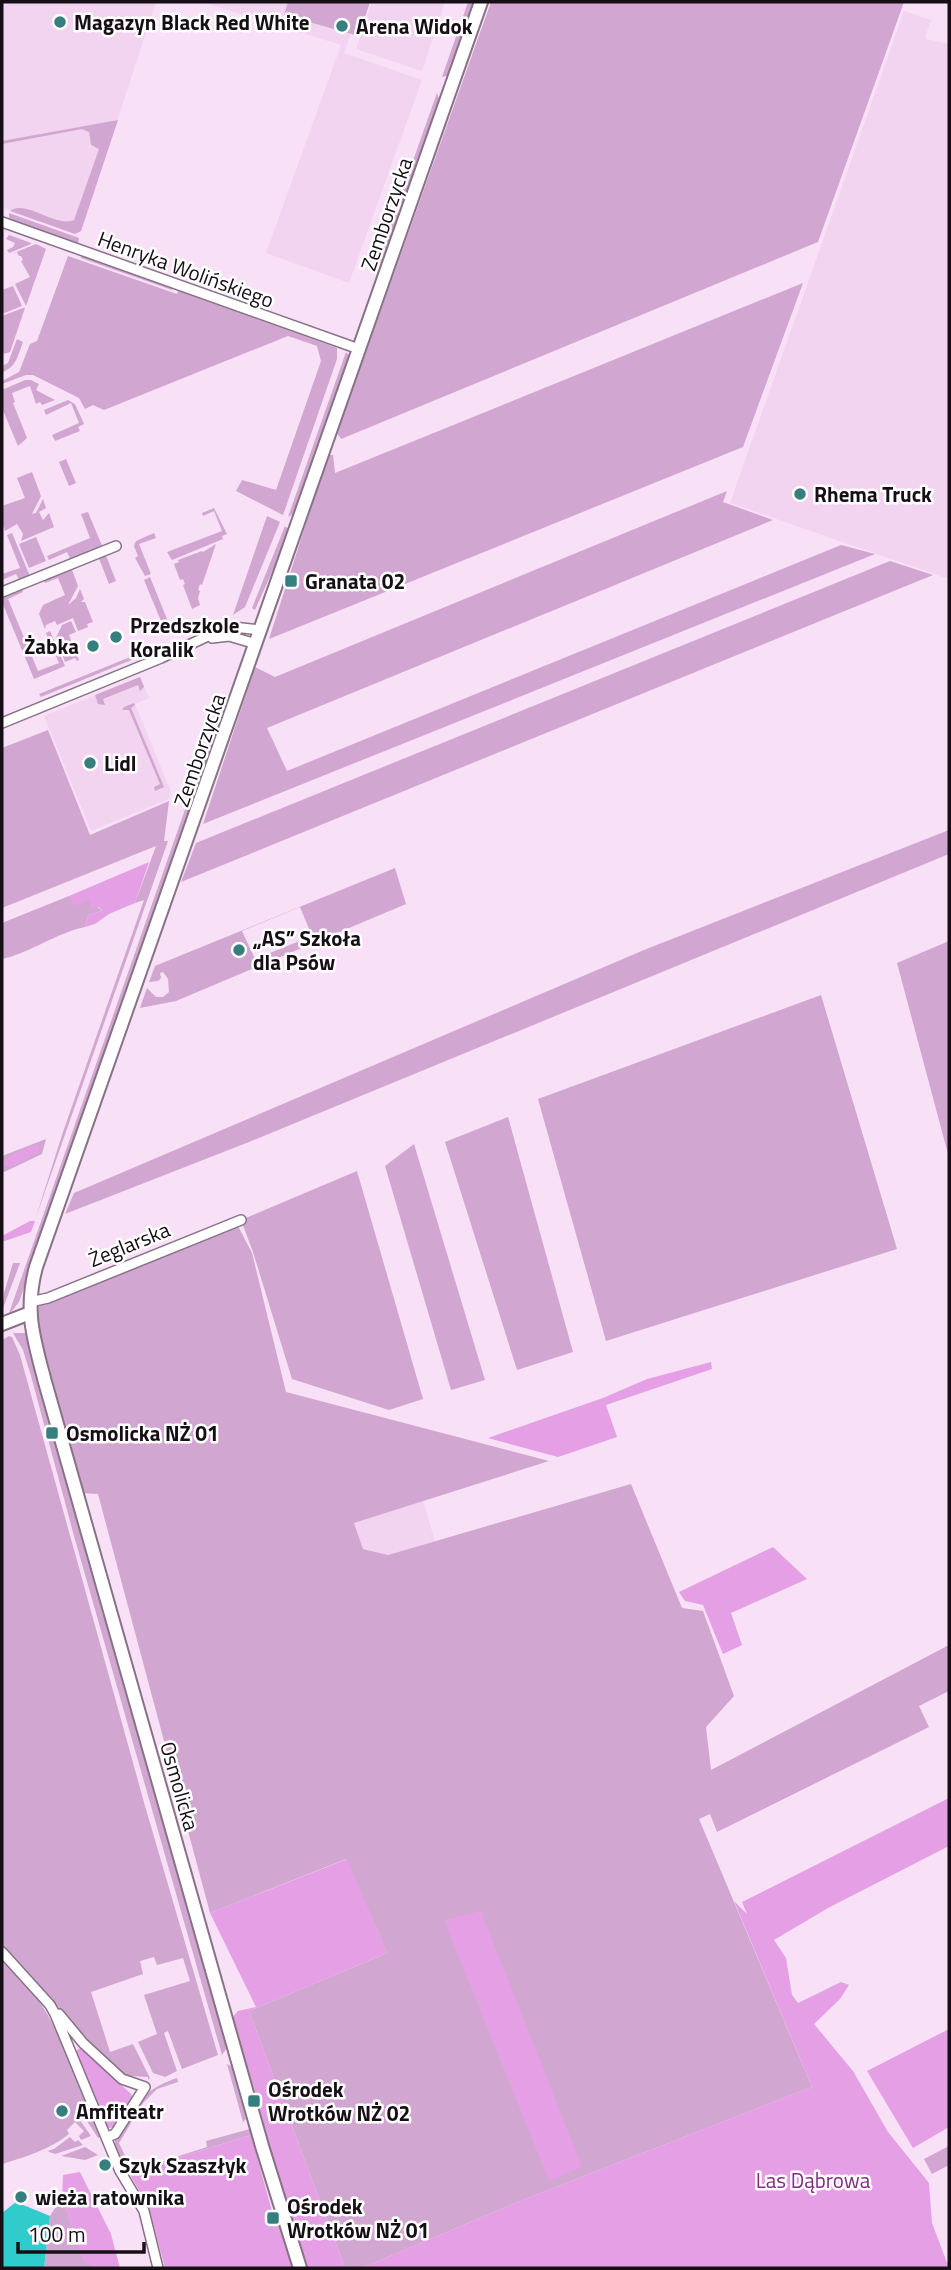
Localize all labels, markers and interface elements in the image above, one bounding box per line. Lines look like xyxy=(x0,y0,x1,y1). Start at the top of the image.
place label: Magazyn Black Red White xyxy=(74,6,310,38)
place label: Arena Widok xyxy=(356,10,473,42)
marker: Magazyn Black Red White xyxy=(52,14,68,30)
marker: Arena Widok xyxy=(334,18,350,34)
street label: Zemborzycka xyxy=(352,153,420,275)
street label: Henryka Wolińskiego xyxy=(93,222,279,316)
place label: Rhema Truck xyxy=(814,478,932,510)
marker: Rhema Truck xyxy=(792,486,808,502)
place label: Granata 02 xyxy=(305,565,405,597)
marker: Granata 02 xyxy=(283,573,299,589)
place label: Przedszkole Koralik xyxy=(130,609,240,665)
marker: Przedszkole Koralik xyxy=(108,629,124,645)
place label: Żabka xyxy=(24,630,79,662)
marker: Żabka xyxy=(85,638,101,654)
street label: Zemborzycka xyxy=(165,689,233,811)
place label: Lidl xyxy=(104,747,137,779)
marker: Lidl xyxy=(82,755,98,771)
place label: „AS” Szkoła dla Psów xyxy=(252,922,361,978)
marker: „AS” Szkoła dla Psów xyxy=(231,942,247,958)
street label: Żeglarska xyxy=(83,1213,175,1275)
place label: Osmolicka NŻ 01 xyxy=(66,1417,219,1449)
marker: Osmolicka NŻ 01 xyxy=(44,1425,60,1441)
street label: Osmolicka xyxy=(152,1738,208,1835)
place label: Ośrodek Wrotków NŻ 02 xyxy=(268,2073,410,2129)
marker: Ośrodek Wrotków NŻ 02 xyxy=(246,2093,262,2109)
place label: Amfiteatr xyxy=(76,2095,164,2127)
marker: Amfiteatr xyxy=(54,2103,70,2119)
place label: Szyk Szaszłyk xyxy=(119,2149,247,2181)
marker: Szyk Szaszłyk xyxy=(97,2157,113,2173)
park label: Las Dąbrowa xyxy=(756,2164,871,2196)
place label: wieża ratownika xyxy=(35,2181,185,2213)
marker: wieża ratownika xyxy=(13,2189,29,2205)
place label: Ośrodek Wrotków NŻ 01 xyxy=(287,2190,429,2246)
scale bar xyxy=(18,2210,144,2254)
marker: Ośrodek Wrotków NŻ 01 xyxy=(265,2210,281,2226)
text: 100 m xyxy=(28,2218,85,2250)

